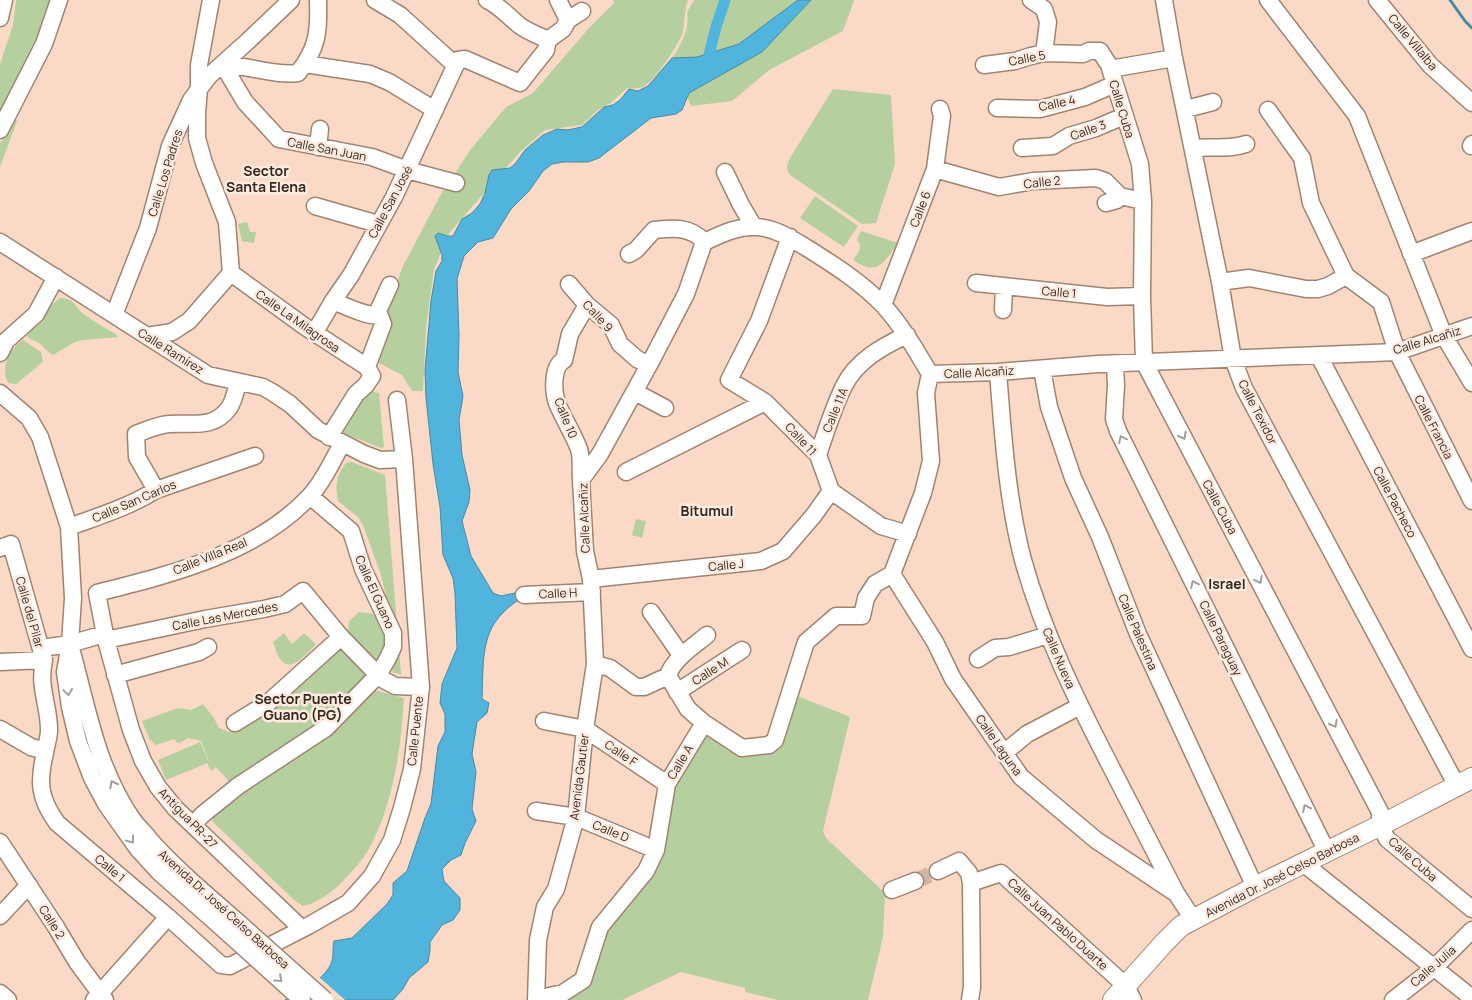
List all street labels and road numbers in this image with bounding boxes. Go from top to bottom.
street label: Calle Villalba [1384,10,1442,74]
street label: Calle 5 [1007,46,1047,70]
street label: Calle Cuba [1105,78,1139,140]
street label: Calle 4 [1037,91,1077,115]
street label: Calle 3 [1068,116,1108,144]
street label: Calle Los Padres [144,127,186,219]
street label: Calle San Juan [286,133,368,165]
street label: Calle San José [364,163,416,241]
street label: Calle 2 [1023,172,1061,192]
street label: Calle 6 [905,188,935,230]
street label: Calle 1 [1041,282,1077,302]
street label: Calle La Milagrosa [253,286,343,356]
street label: Calle 9 [579,296,617,336]
street label: Calle Alcañiz [1391,322,1463,358]
street label: Calle Ramírez [135,324,207,378]
street label: Calle Alcañiz [943,362,1015,382]
street label: Calle Texidor [1234,377,1282,448]
street label: Calle 11A [818,385,852,435]
street label: Calle Francia [1411,392,1457,462]
street label: Calle 10 [550,395,582,441]
street label: Calle 11 [781,419,821,459]
street label: Calle Pacheco [1369,463,1421,541]
street label: Calle San Carlos [89,476,179,526]
street label: Calle Cuba [1198,477,1242,537]
street label: Calle Alcañiz [574,483,594,553]
street label: Calle Villa Real [170,533,250,579]
street label: Calle El Guano [351,553,399,631]
street label: Calle J [707,555,745,575]
street label: Calle del Pilar [12,574,48,650]
street label: Calle H [538,584,578,602]
street label: Calle Palestina [1114,591,1162,673]
street label: Calle Las Mercedes [171,597,279,635]
street label: Calle Paraguay [1195,598,1247,679]
street label: Calle Nueva [1039,625,1079,691]
street label: Calle M [688,653,732,689]
street label: Calle Puente [403,695,427,767]
street label: Calle Laguna [972,711,1026,779]
street label: Avenida Gautier [565,732,593,821]
street label: Calle F [601,736,641,770]
street label: Calle A [663,741,697,783]
street label: Antigua PR-27 [155,784,221,852]
street label: Calle D [590,816,632,846]
street label: Avenida Dr. José Celso Barbosa [1202,829,1362,921]
street label: Calle Cuba [1385,833,1441,885]
street label: Avenida Dr. José Celso Barbosa [155,846,293,972]
street label: Calle 1 [91,850,129,886]
street label: Calle Juan Pablo Duarte [1004,874,1112,974]
street label: Calle 2 [35,902,69,942]
street label: Calle Julia [1407,941,1459,991]

